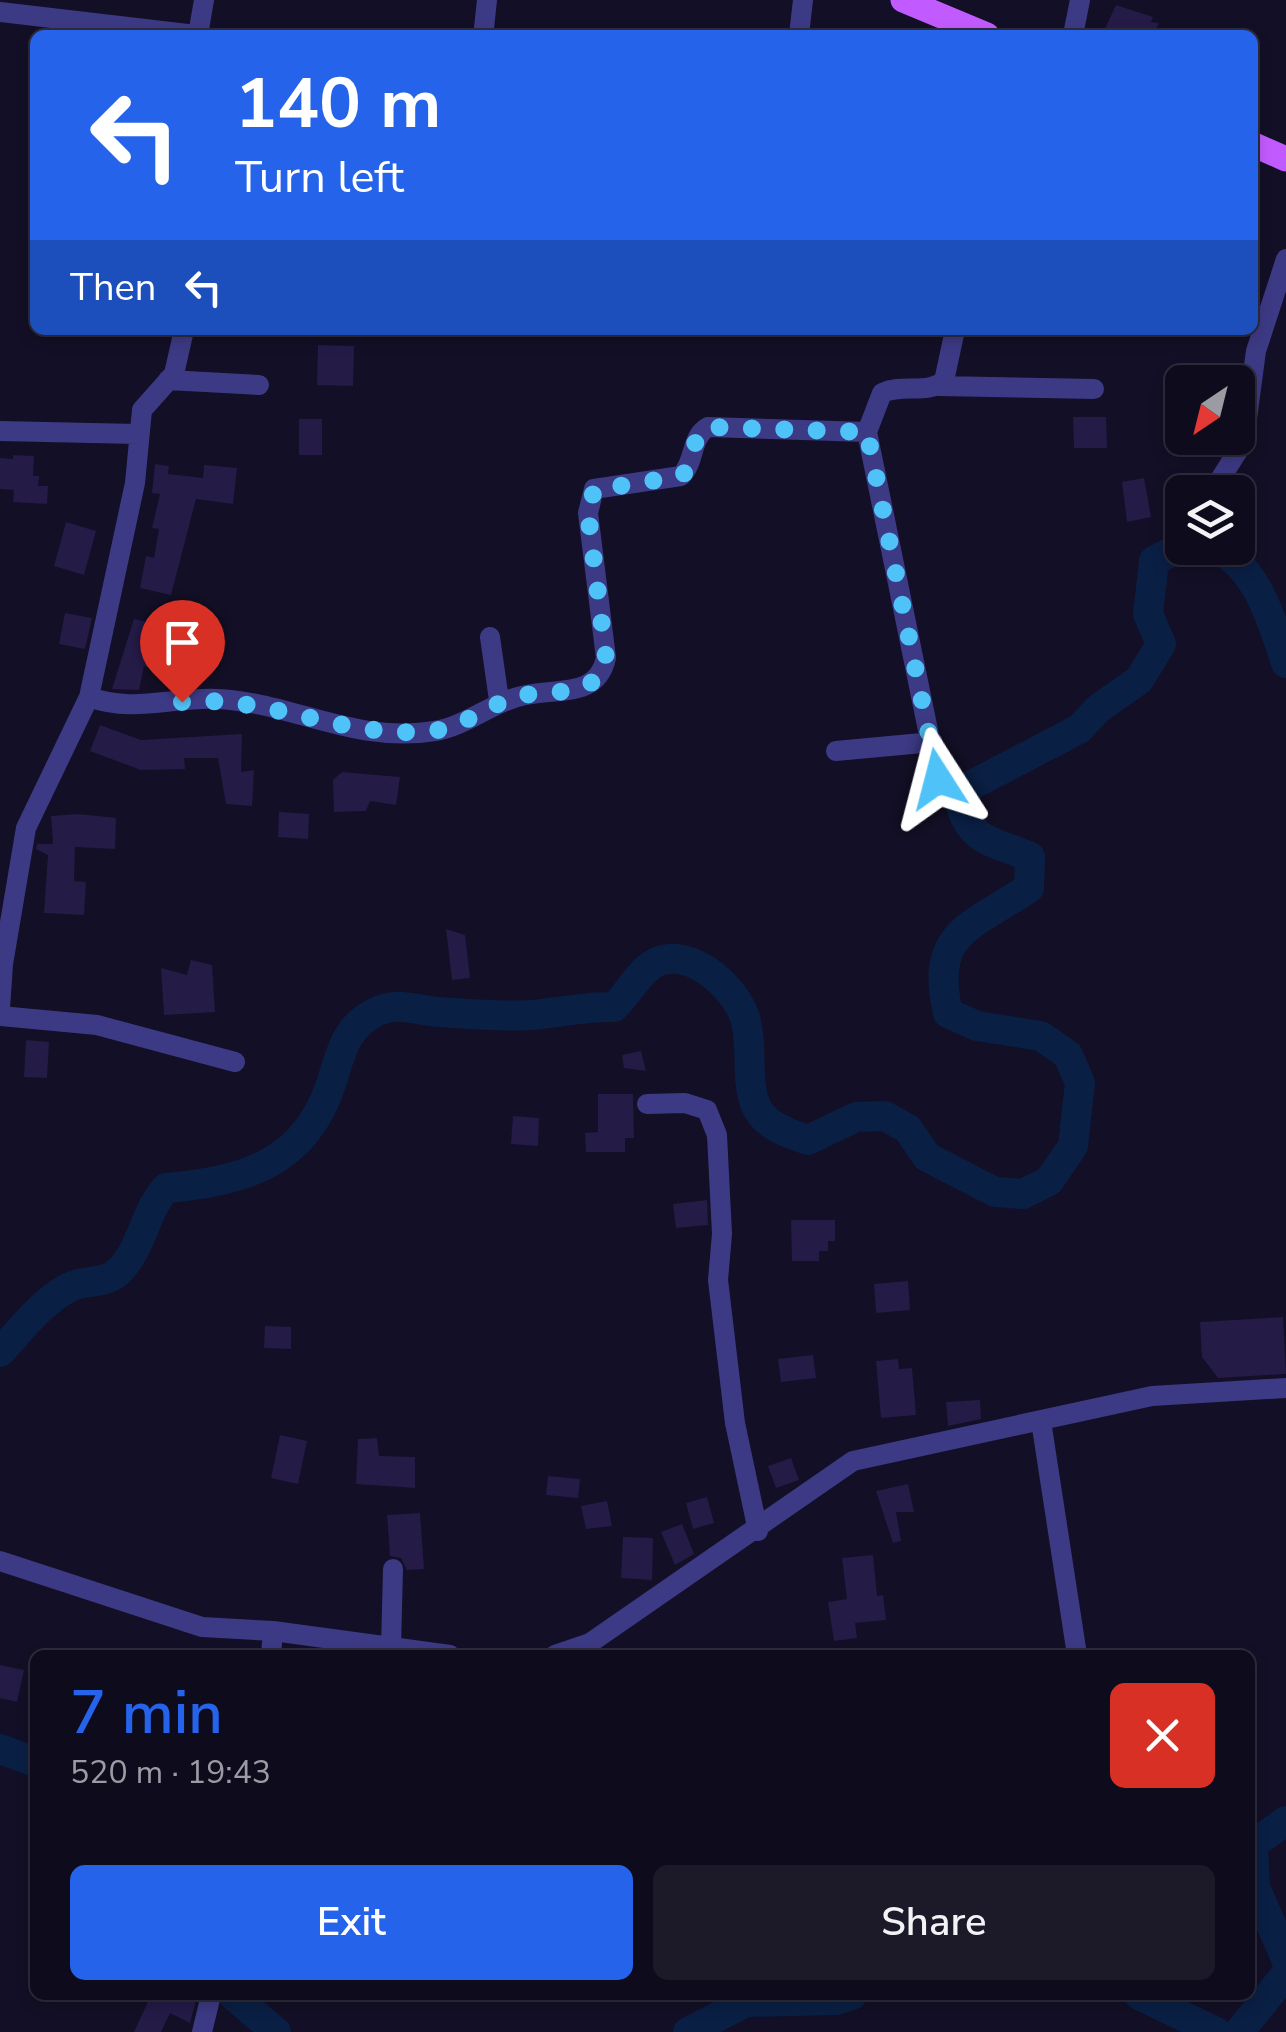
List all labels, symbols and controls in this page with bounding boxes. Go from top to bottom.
text: 140 m [235,56,441,152]
icon: left [70,70,200,200]
text: Turn left [235,147,404,208]
icon: left [176,260,231,315]
text: Then [70,262,156,313]
north arrow [1165,365,1255,455]
map controls [1165,365,1255,565]
button: layers [1165,475,1255,565]
pin [140,600,225,703]
icon: arrive [155,615,210,670]
position arrow [886,727,990,831]
text: 7 min [70,1672,223,1754]
button: close [1110,1683,1215,1788]
text: 520 m · 19:43 [70,1751,271,1794]
button: Exit [70,1865,633,1980]
button: Share [653,1865,1215,1980]

